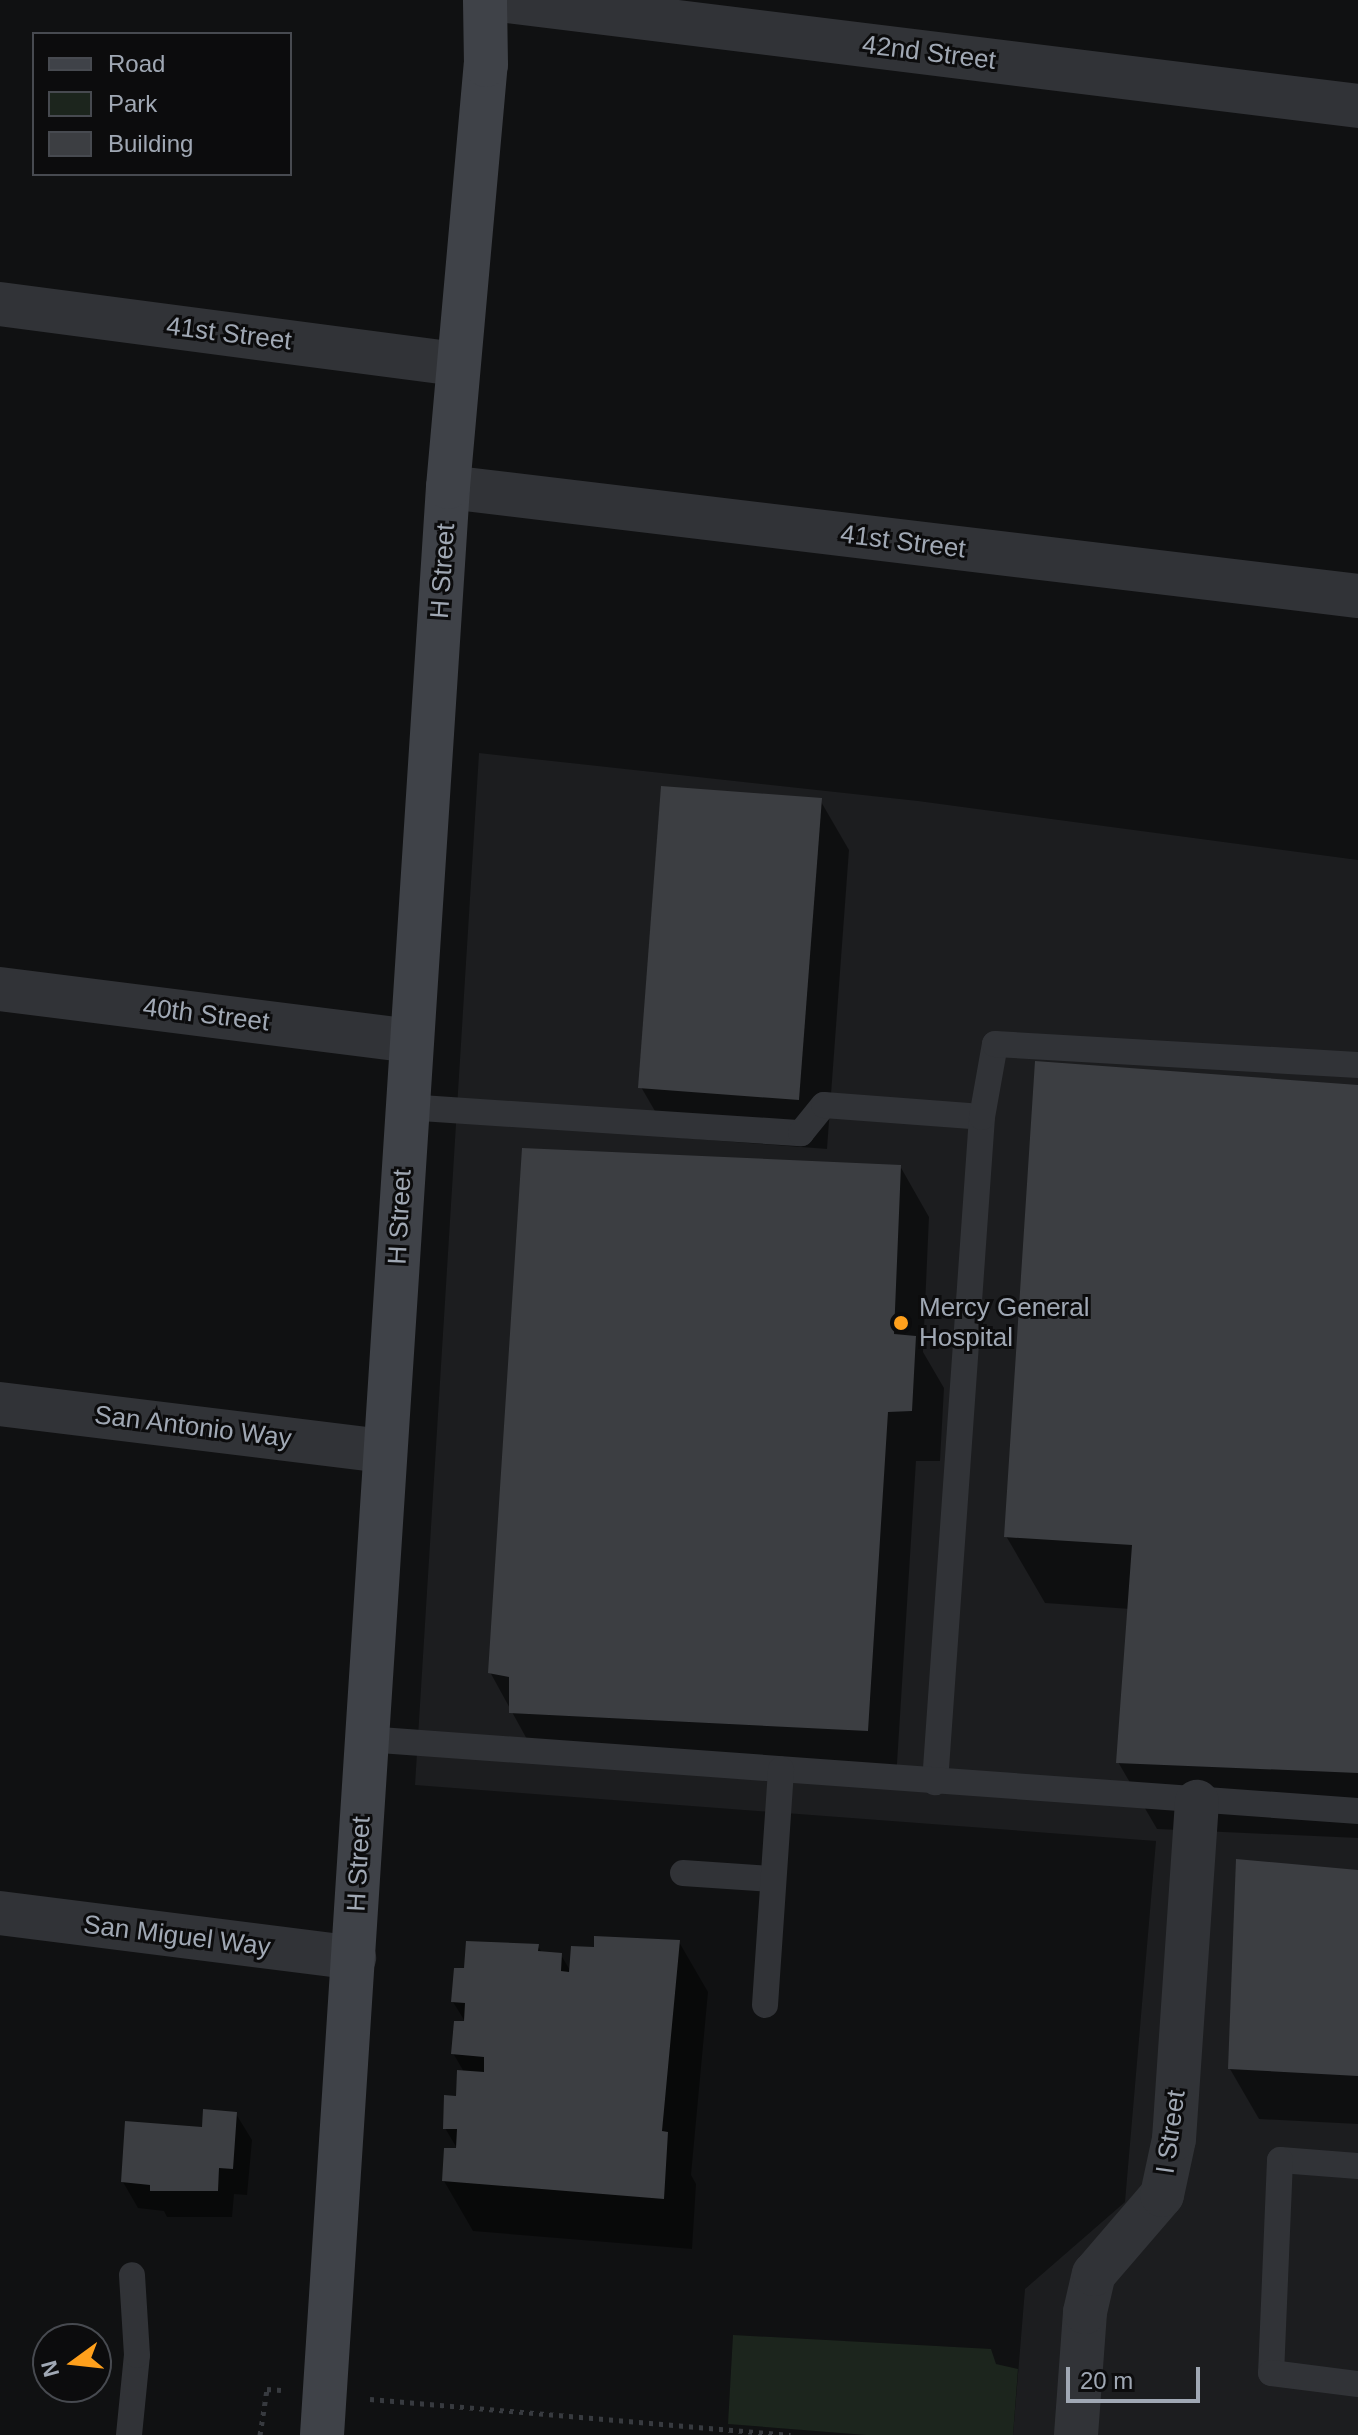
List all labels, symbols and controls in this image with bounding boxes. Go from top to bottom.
street label: 42nd Street [860,29,998,77]
legend [32,32,292,176]
text: Road [108,50,165,77]
text: Park [108,90,157,117]
text: Building [108,130,193,157]
street label: 41st Street [165,311,293,357]
street label: 41st Street [839,519,967,565]
street label: H Street [424,522,462,620]
street label: 40th Street [141,992,271,1038]
street label: H Street [382,1169,418,1265]
place label: Mercy General Hospital [919,1292,1089,1354]
marker: Mercy General Hospital [890,1312,912,1334]
street label: San Antonio Way [92,1399,294,1455]
street label: H Street [341,1816,377,1912]
street label: San Miguel Way [82,1909,272,1963]
street label: I Street [1150,2088,1192,2176]
north arrow [32,2323,112,2403]
scale bar [1070,2351,1204,2401]
text: N [36,2358,64,2380]
text: 20 m [1080,2367,1133,2394]

